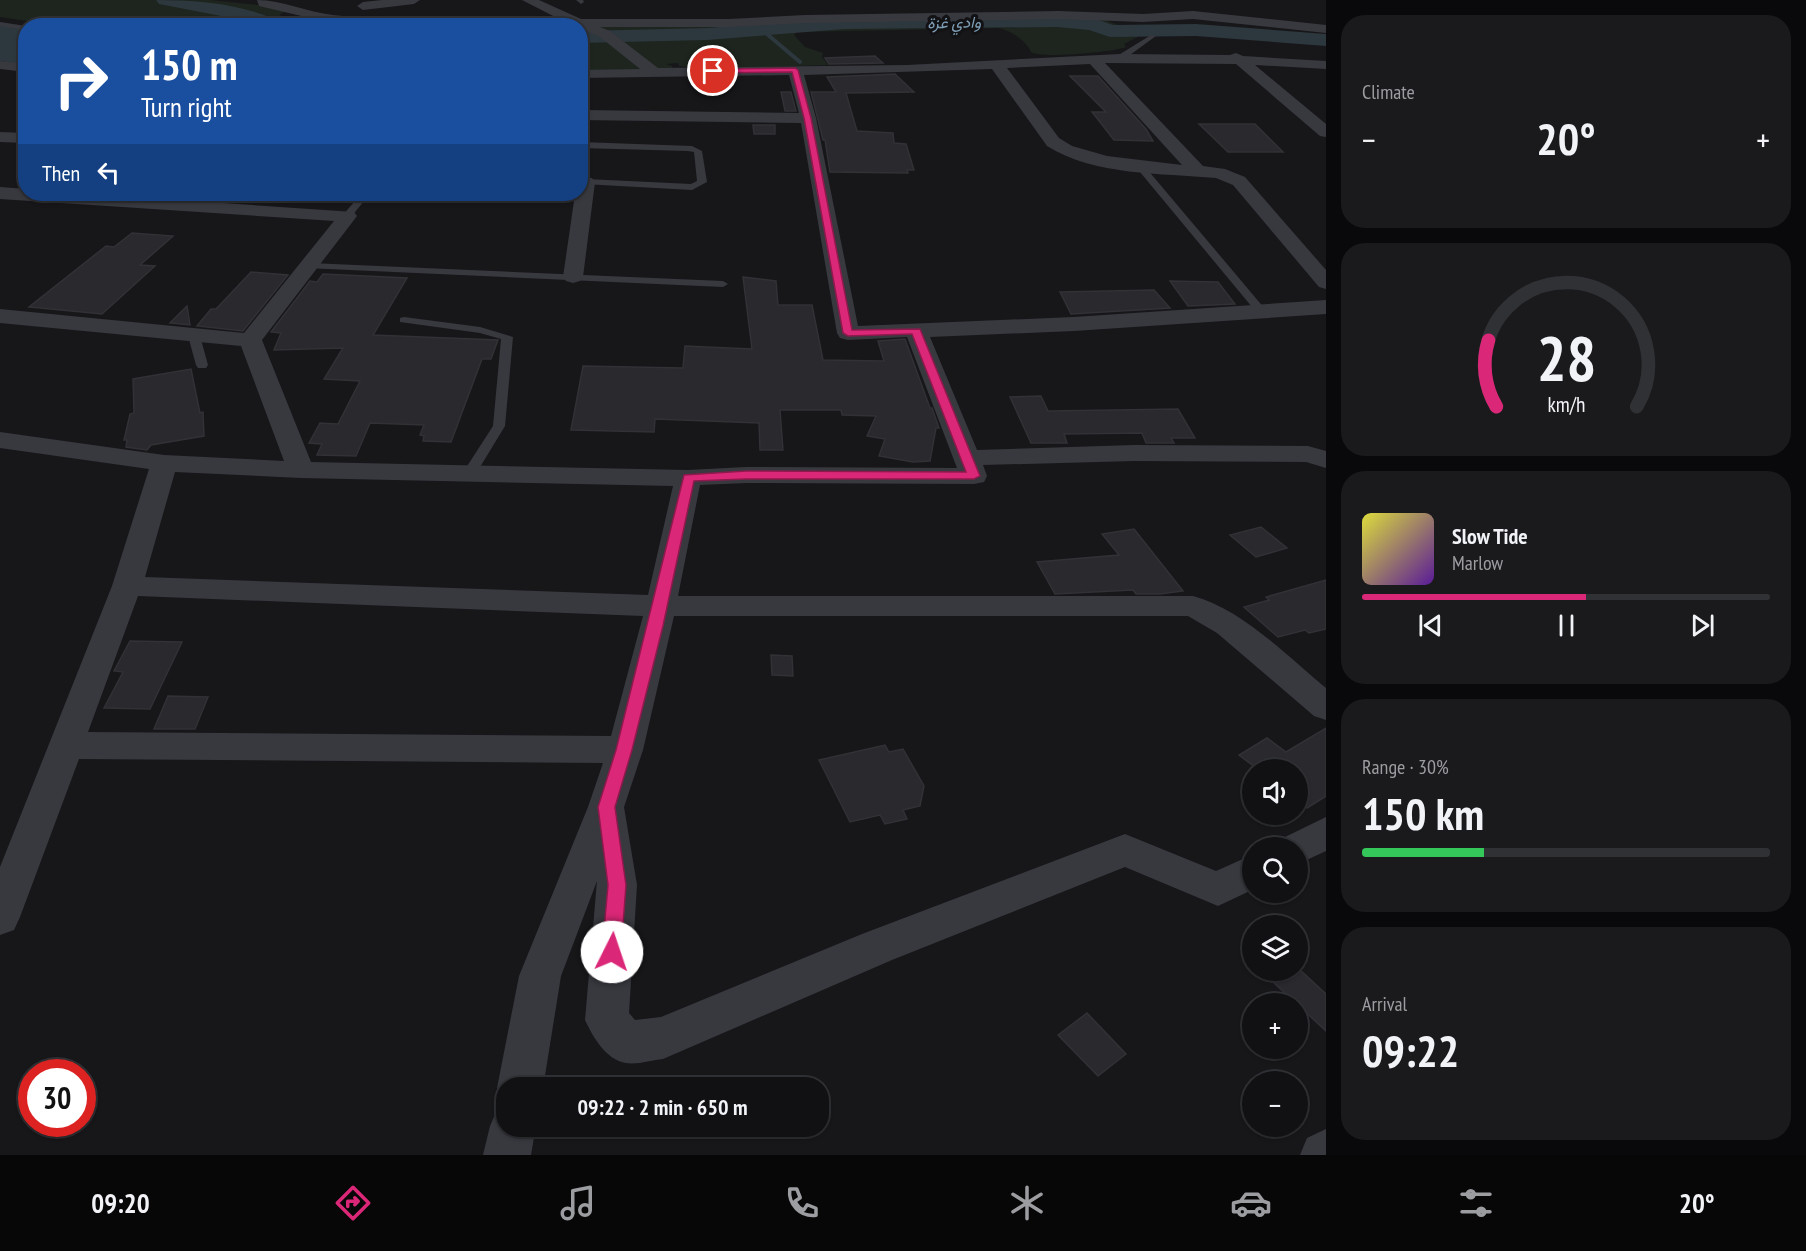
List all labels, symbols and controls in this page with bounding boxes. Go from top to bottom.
water label: وادي غزة [927,12,981,36]
text: 150 m [141,37,238,92]
icon: right [42,42,120,120]
pin [687,45,738,96]
icon: arrive [696,54,729,87]
text: Climate [1362,79,1415,105]
text: Turn right [141,90,232,124]
text: 20° [1536,109,1596,167]
text: − [1362,118,1376,161]
text: + [1756,118,1770,161]
icon: left [92,156,125,189]
text: Then [42,159,80,187]
text: 28 [1536,317,1596,398]
text: km/h [1547,390,1585,418]
text: Slow Tide [1452,522,1528,550]
text: Marlow [1452,550,1503,576]
icon: previous [1414,609,1447,642]
icon: pause [1550,609,1583,642]
icon: next [1686,609,1719,642]
text: Range · 30% [1362,754,1449,780]
map controls [1242,759,1308,1137]
button: sound [1242,759,1308,825]
text: 150 km [1362,784,1484,842]
button: search [1242,837,1308,903]
button: layers [1242,915,1308,981]
position arrow [580,920,644,984]
text: Arrival [1362,991,1407,1017]
button: + [1242,993,1308,1059]
text: 09:22 [1362,1021,1459,1079]
speed limit sign: 30 [18,1059,96,1137]
button: − [1242,1071,1308,1137]
text: 09:22 · 2 min · 650 m [577,1093,748,1121]
icon: directions [332,1182,374,1224]
icon: music [557,1182,599,1224]
icon: phone [781,1182,823,1224]
icon: climate [1006,1182,1048,1224]
icon: car [1230,1182,1272,1224]
icon: filters [1455,1182,1497,1224]
text: 09:20 [91,1186,150,1220]
text: 20° [1679,1186,1715,1220]

